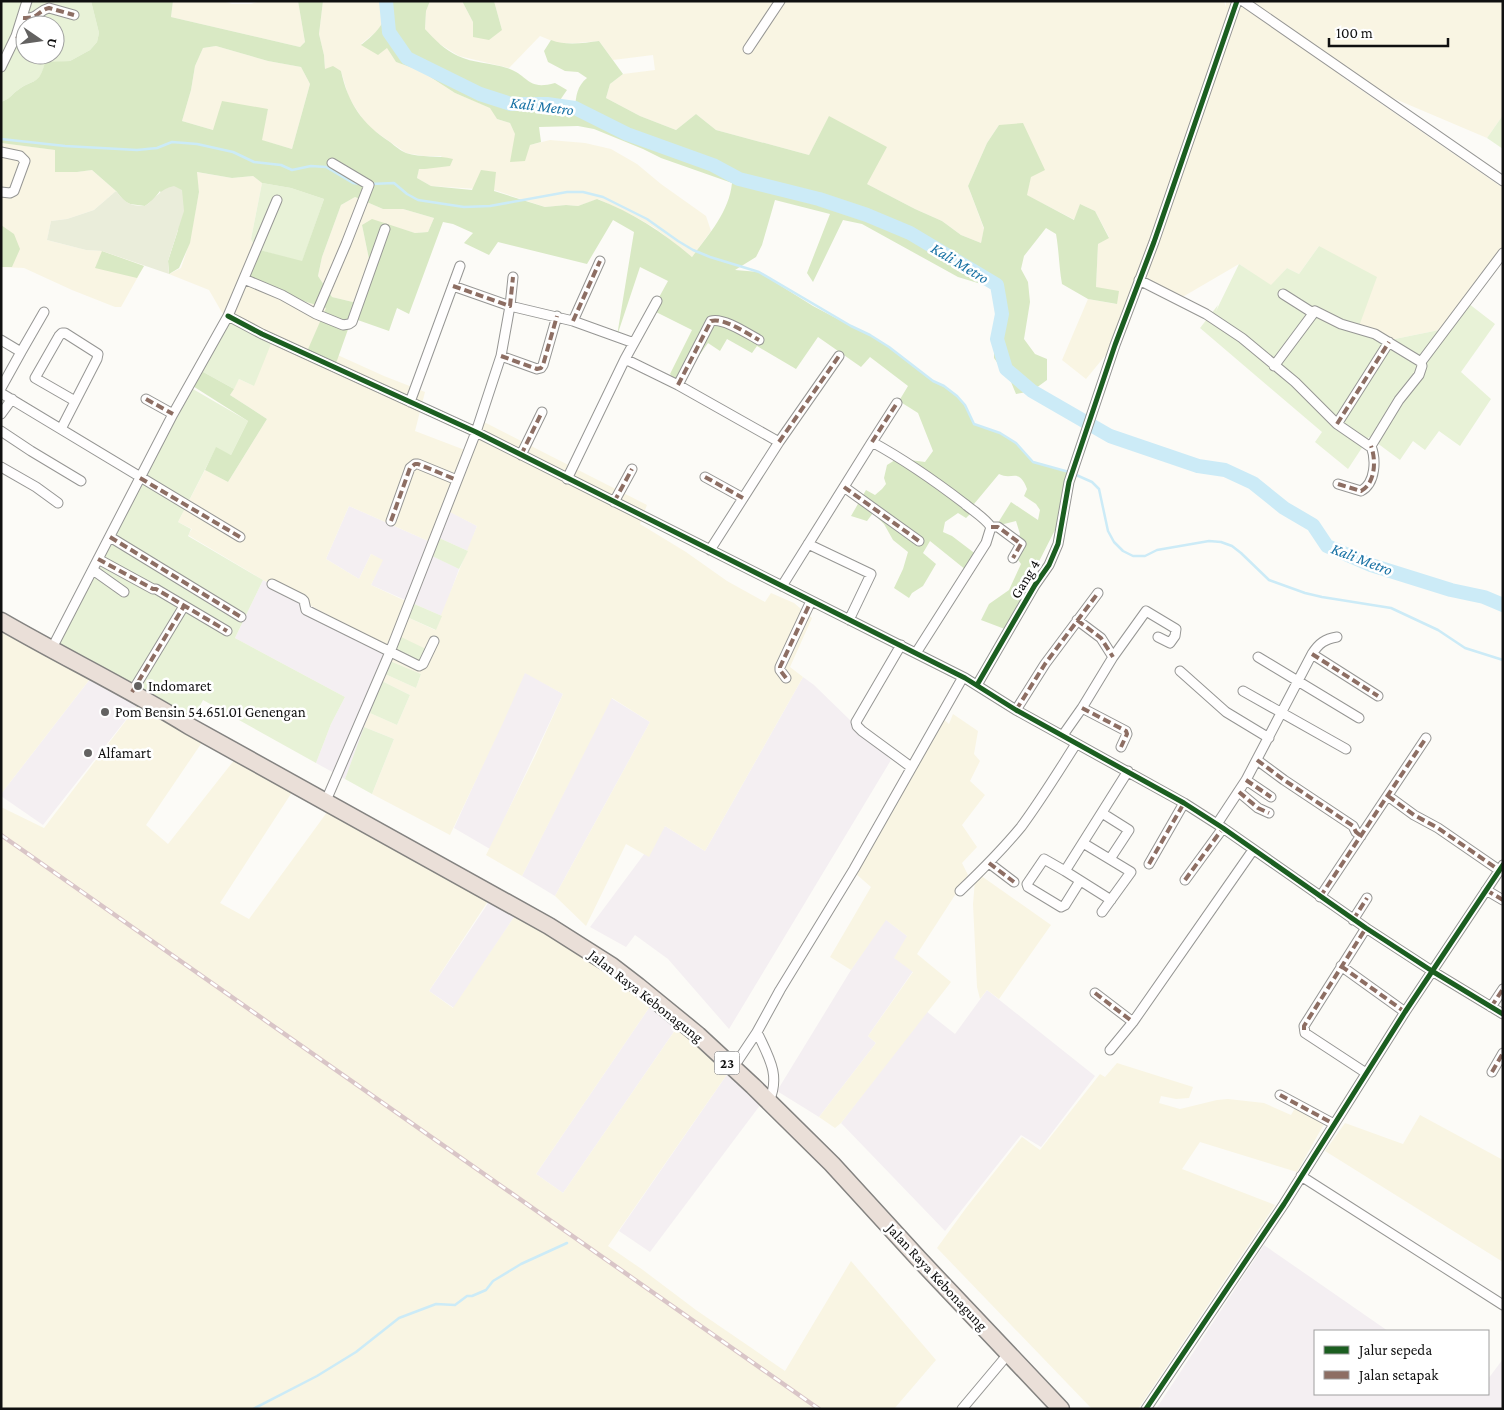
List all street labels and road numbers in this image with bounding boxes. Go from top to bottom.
street label: Gang 4 [1007,557,1044,602]
street label: Jalan Raya Kebonagung [584,945,706,1046]
road number: 23 [714,1052,740,1074]
street label: Jalan Raya Kebonagung [881,1219,991,1334]

